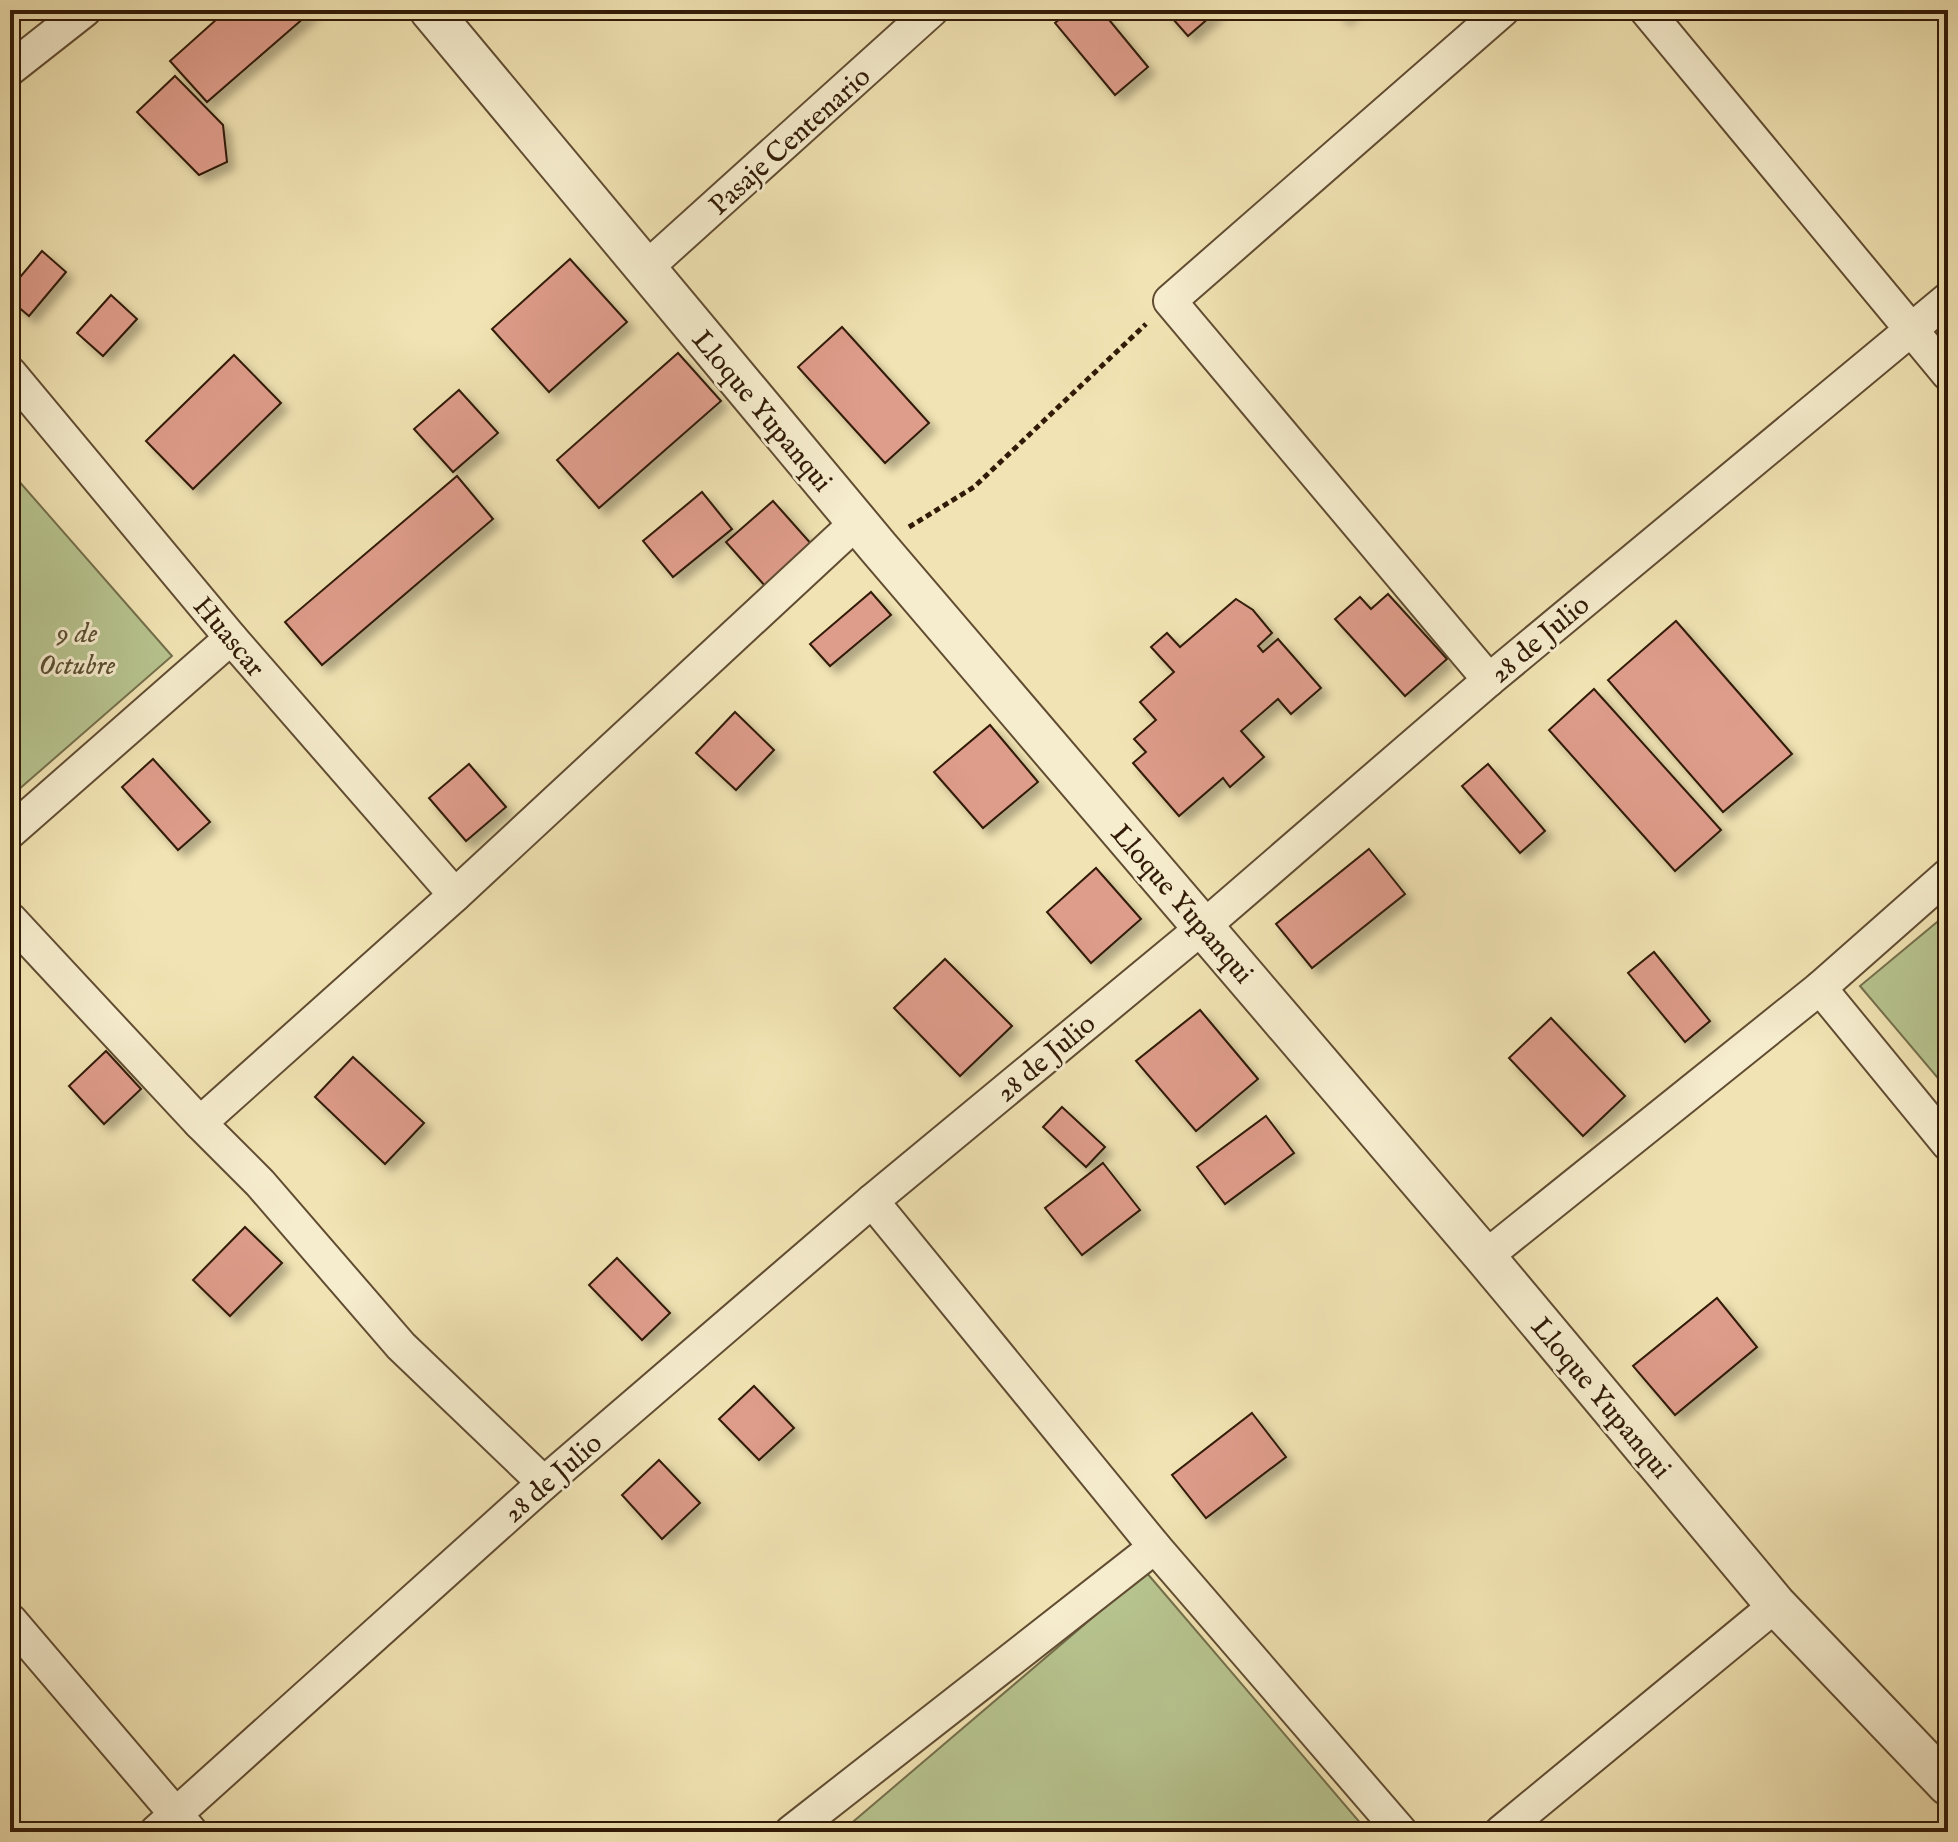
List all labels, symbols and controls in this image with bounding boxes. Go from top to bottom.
street label: Pasaje Centenario [703,60,879,224]
street label: Lloque Yupanqui [683,324,839,500]
street label: 28 de Julio [1484,588,1598,692]
street label: Huascar [184,590,272,685]
park label: 9 de Octubre [39,617,116,684]
street label: Lloque Yupanqui [1102,818,1260,992]
street label: 28 de Julio [990,1007,1104,1111]
street label: Lloque Yupanqui [1522,1311,1678,1487]
street label: 28 de Julio [497,1427,610,1531]

